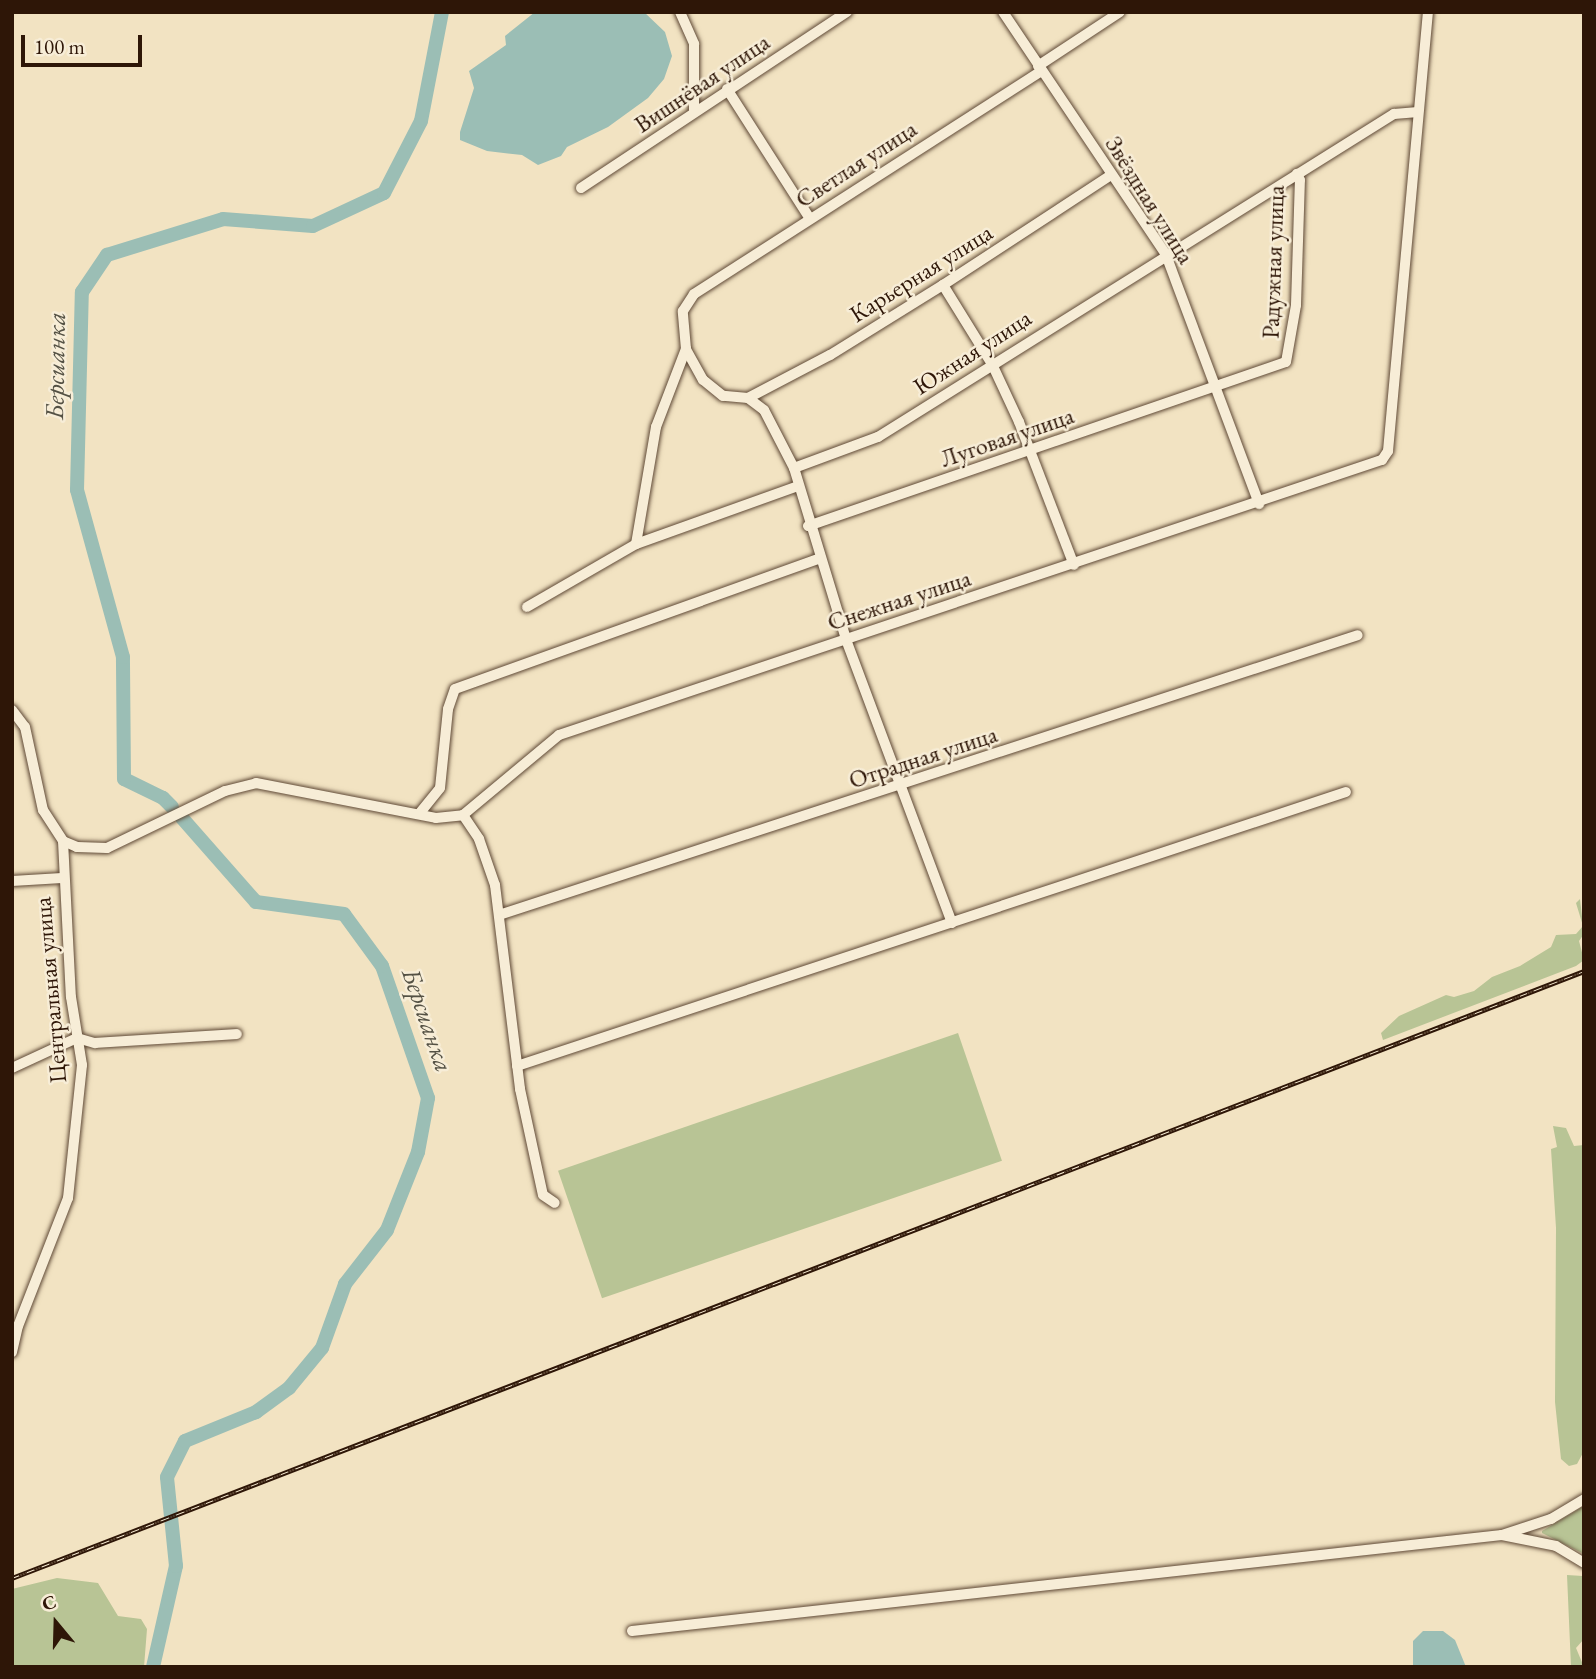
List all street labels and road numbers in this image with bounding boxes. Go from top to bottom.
street label: Вишнёвая улица [629,27,775,139]
street label: Светлая улица [790,114,922,214]
street label: Звёздная улица [1099,131,1201,269]
street label: Радужная улица [1256,185,1290,339]
street label: Карьерная улица [844,218,998,328]
street label: Южная улица [907,303,1037,401]
street label: Луговая улица [936,401,1078,473]
street label: Снежная улица [824,563,974,637]
street label: Отрадная улица [845,719,1001,795]
street label: Центральная улица [28,896,72,1084]

